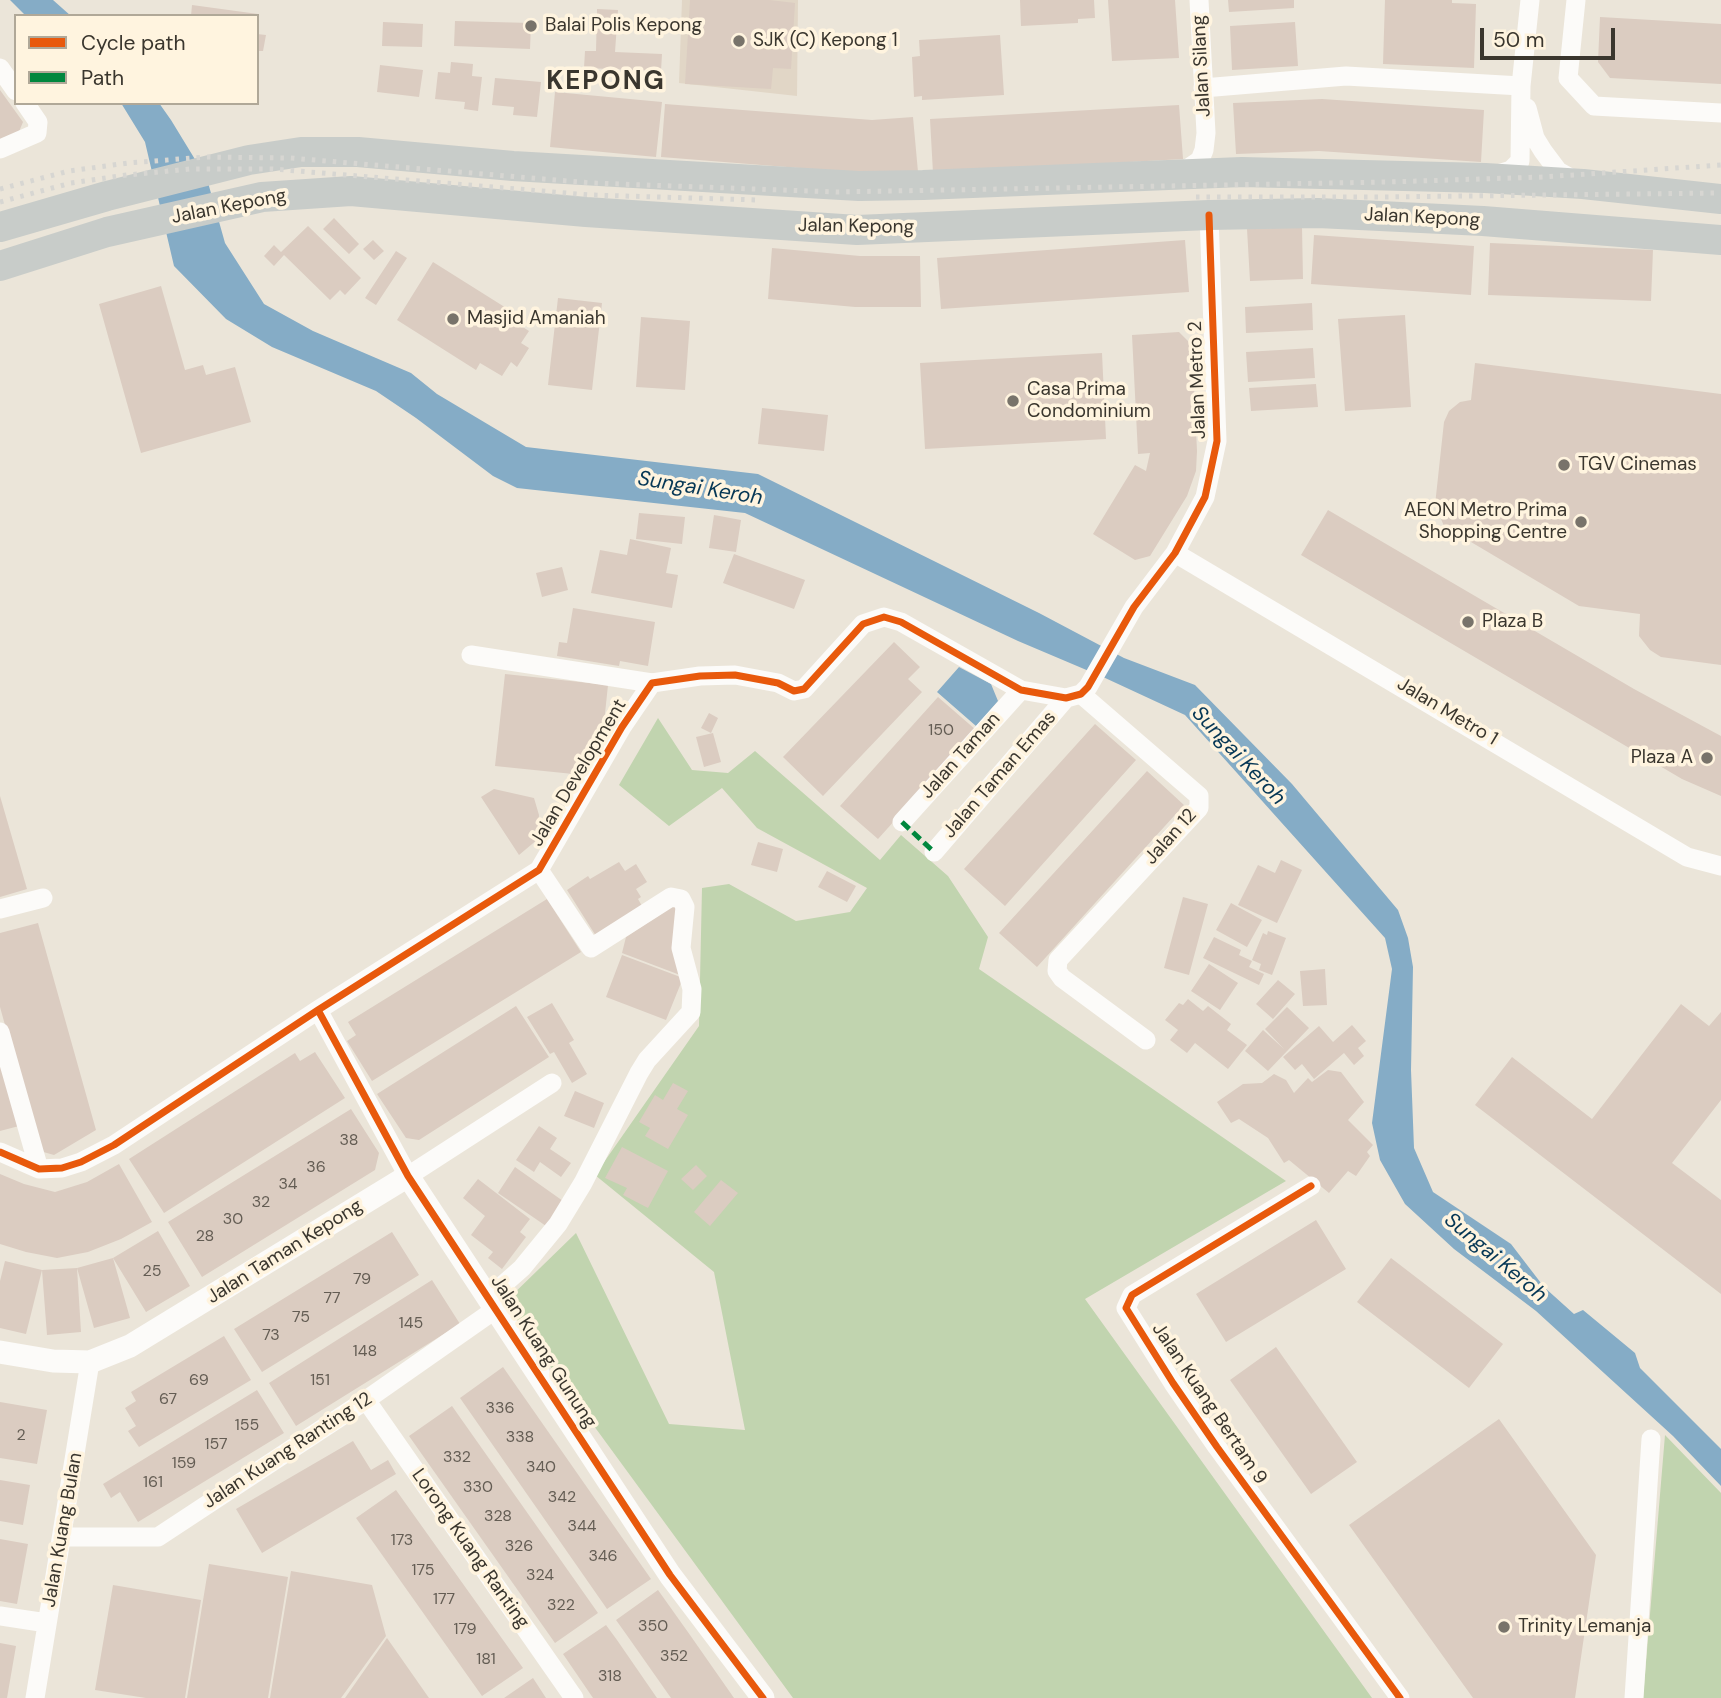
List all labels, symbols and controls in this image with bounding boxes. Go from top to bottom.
legend [14,14,259,105]
street label: Jalan Silang [1188,14,1216,118]
scale bar [1483,14,1618,58]
place label: Balai Polis Kepong [545,15,702,37]
marker: Balai Polis Kepong [523,18,539,34]
text: 50 m [1493,26,1544,54]
text: Cycle path [81,29,186,57]
place label: SJK (C) Kepong 1 [753,30,898,52]
marker: SJK (C) Kepong 1 [731,33,747,49]
text: Path [81,64,124,92]
district label: KEPONG [547,66,665,98]
street label: Jalan Kepong [170,185,288,229]
street label: Jalan Kepong [1363,204,1481,232]
street label: Jalan Kepong [798,215,914,239]
place label: Masjid Amaniah [467,308,606,330]
marker: Masjid Amaniah [445,311,461,327]
street label: Jalan Metro 2 [1185,321,1211,439]
place label: Casa Prima Condominium [1027,379,1151,423]
marker: Casa Prima Condominium [1005,393,1021,409]
place label: TGV Cinemas [1578,454,1697,476]
marker: TGV Cinemas [1556,457,1572,473]
water label: Sungai Keroh [636,467,764,511]
place label: AEON Metro Prima Shopping Centre [1404,500,1567,544]
marker: AEON Metro Prima Shopping Centre [1573,514,1589,530]
place label: Plaza B [1482,611,1543,633]
marker: Plaza B [1460,614,1476,630]
street label: Jalan Metro 1 [1393,673,1501,751]
street label: Jalan Development [526,695,632,851]
water label: Sungai Keroh [1186,701,1290,811]
street label: Jalan Taman Emas [939,707,1061,843]
street label: Jalan Taman [916,708,1006,804]
house number: 150 [928,721,954,741]
place label: Plaza A [1631,747,1693,769]
marker: Plaza A [1699,750,1715,766]
street label: Jalan 12 [1140,804,1202,870]
house number: 38 [339,1131,359,1151]
house number: 36 [306,1158,326,1178]
house number: 34 [278,1175,298,1195]
house number: 32 [252,1193,270,1213]
street label: Jalan Taman Kepong [203,1195,367,1309]
water label: Sungai Keroh [1439,1208,1551,1308]
house number: 30 [223,1210,243,1230]
house number: 28 [196,1227,214,1247]
house number: 25 [143,1262,161,1282]
house number: 79 [353,1270,371,1290]
street label: Jalan Kuang Gunung [485,1271,601,1433]
house number: 77 [323,1289,341,1309]
house number: 75 [292,1308,310,1328]
house number: 145 [399,1314,423,1334]
street label: Jalan Kuang Bertam 9 [1146,1319,1272,1489]
house number: 73 [262,1326,280,1346]
house number: 148 [353,1342,377,1362]
house number: 69 [189,1371,209,1391]
house number: 151 [310,1371,330,1391]
street label: Jalan Kuang Ranting 12 [199,1388,377,1514]
house number: 67 [159,1390,177,1410]
house number: 336 [486,1399,514,1419]
house number: 155 [235,1416,259,1436]
house number: 2 [16,1426,26,1446]
house number: 338 [506,1428,534,1448]
house number: 157 [204,1435,228,1455]
house number: 332 [443,1448,471,1468]
street label: Jalan Kuang Bulan [38,1451,88,1609]
house number: 159 [172,1454,196,1474]
house number: 340 [526,1458,556,1478]
street label: Lorong Kuang Ranting [406,1465,534,1633]
house number: 161 [143,1473,163,1493]
house number: 330 [463,1478,493,1498]
house number: 342 [548,1488,576,1508]
house number: 328 [484,1507,512,1527]
house number: 344 [568,1517,596,1537]
house number: 173 [391,1531,413,1551]
house number: 326 [505,1537,533,1557]
house number: 346 [588,1547,618,1567]
house number: 175 [412,1561,434,1581]
house number: 324 [526,1566,554,1586]
house number: 177 [433,1590,455,1610]
house number: 322 [547,1596,575,1616]
place label: Trinity Lemanja [1518,1616,1651,1638]
house number: 350 [638,1617,668,1637]
marker: Trinity Lemanja [1496,1619,1512,1635]
house number: 179 [453,1620,477,1640]
house number: 352 [660,1647,688,1667]
house number: 181 [476,1650,496,1670]
house number: 318 [598,1667,622,1687]

